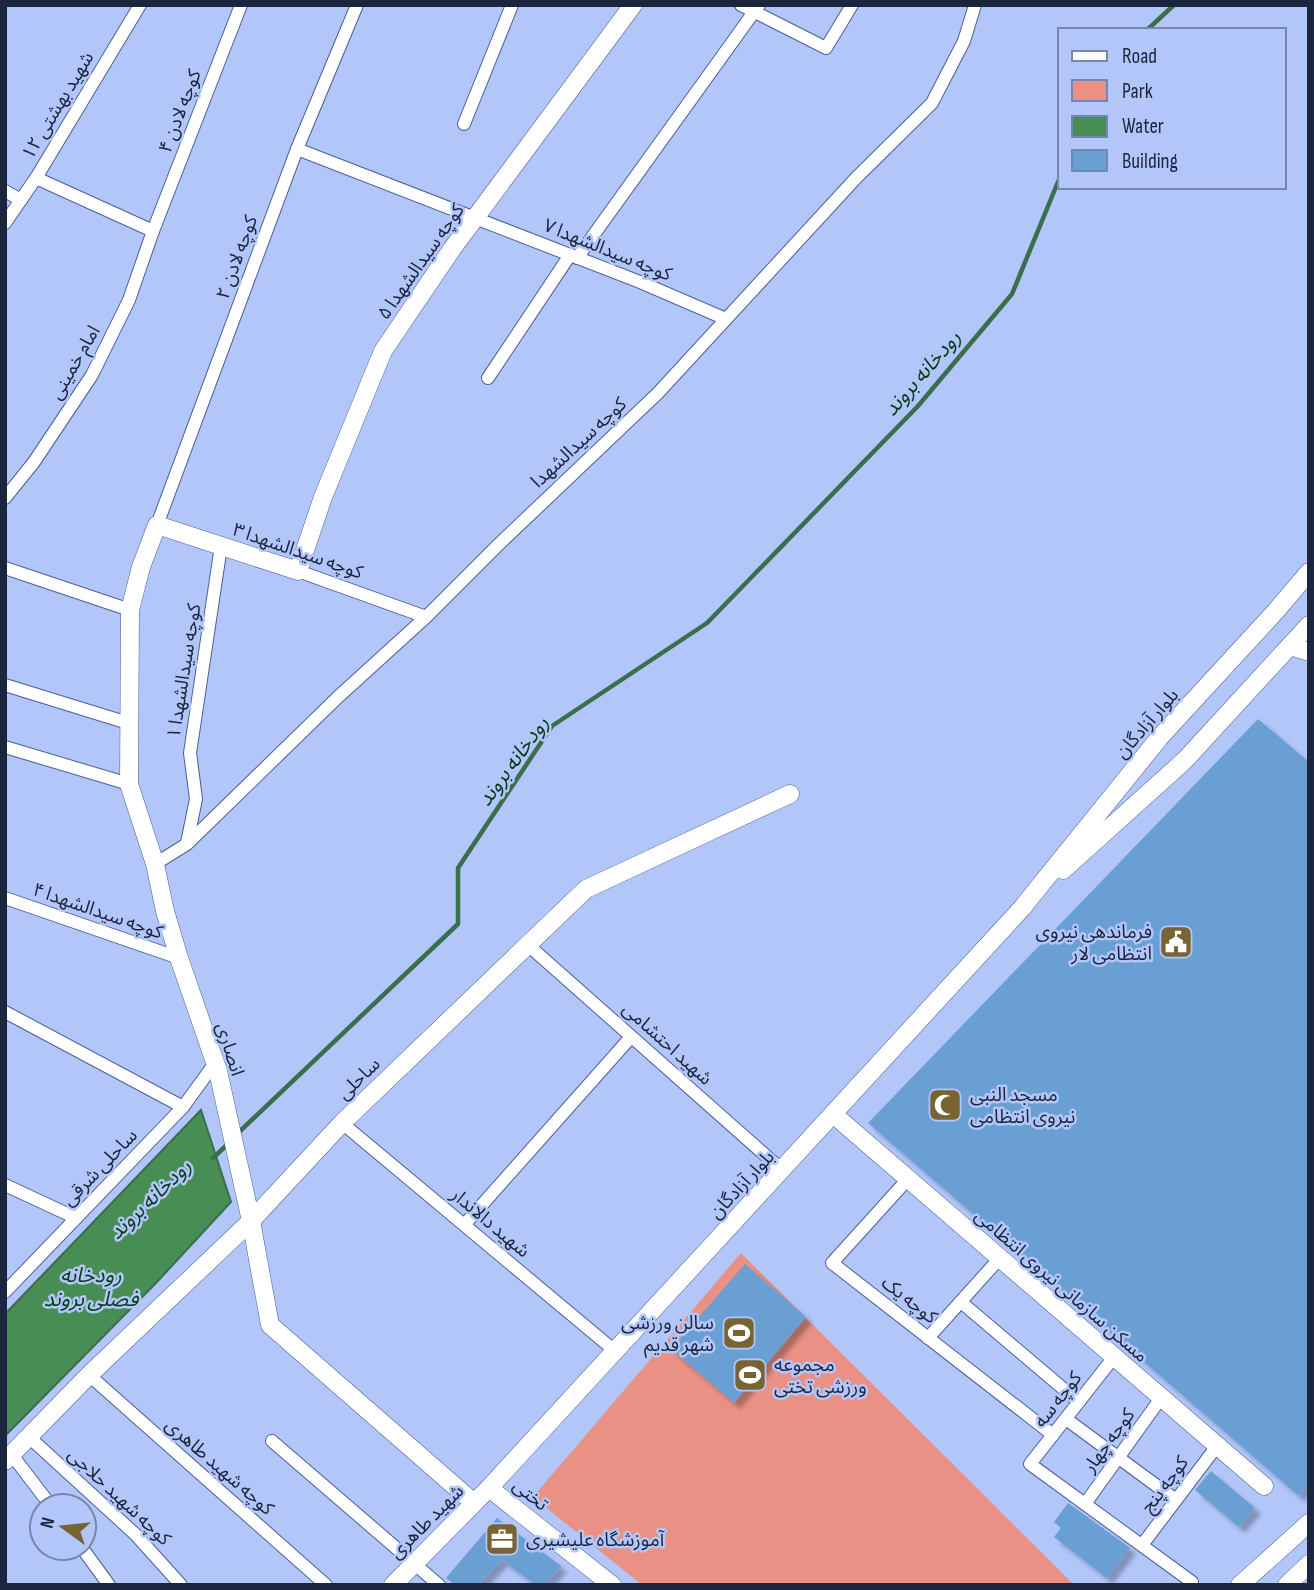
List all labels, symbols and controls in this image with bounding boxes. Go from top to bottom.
legend [1058,28,1286,189]
text: Road [1122,44,1157,69]
street label: شهید بهشتی ۱۲ [17,48,99,164]
street label: کوچه لادن ۴ [154,66,207,156]
text: Park [1122,79,1153,104]
text: Water [1122,114,1164,139]
text: Building [1122,149,1178,174]
street label: کوچه سیدالشهدا ۵ [373,199,470,324]
street label: کوچه لادن ۲ [212,211,264,302]
street label: کوچه سیدالشهدا ۷ [540,214,676,287]
street label: امام خمینی [45,321,107,405]
water label: رودخانه بروند [879,325,966,421]
street label: کوچه سیدالشهدا [526,392,632,493]
street label: کوچه سیدالشهدا ۳ [229,518,367,585]
street label: کوچه سیدالشهدا ۱ [162,601,207,740]
street label: بلوار آزادگان [1110,684,1184,764]
water label: رودخانه بروند [472,711,555,811]
street label: کوچه سیدالشهدا ۴ [29,878,167,945]
place label: فرماندهی نیروی انتظامی لار [1035,921,1152,966]
public building icon: فرماندهی نیروی انتظامی لار [1157,923,1195,961]
street label: شهید احتشامی [617,998,717,1091]
street label: انصاری [211,1020,249,1079]
street label: ساحلی [333,1053,385,1105]
place label: مسجد النبی نیروی انتظامی [970,1084,1075,1129]
mosque icon: مسجد النبی نیروی انتظامی [926,1086,964,1124]
street label: ساحلی شرقی [58,1125,143,1212]
street label: بلوار آزادگان [705,1146,780,1224]
water label: رودخانه بروند [104,1154,197,1245]
street label: شهید دالاندار [445,1183,534,1263]
street label: مسکن سازمانی نیروی انتظامی [970,1205,1152,1368]
water label: رودخانه فصلی بروند [44,1263,140,1312]
street label: کوچه یک [877,1271,942,1330]
place label: سالن ورزشی شهر قدیم [621,1312,714,1359]
sports icon: سالن ورزشی شهر قدیم [720,1314,758,1352]
place label: مجموعه ورزشی تختی [774,1354,867,1399]
sports icon: مجموعه ورزشی تختی [731,1356,769,1394]
street label: کوچه سه [1029,1367,1088,1432]
street label: کوچه چهار [1078,1403,1141,1478]
street label: کوچه شهید طاهری [160,1414,279,1521]
street label: کوچه شهید حلاجی [63,1443,176,1552]
street label: کوچه پنج [1137,1451,1196,1519]
street label: تختی [508,1474,552,1516]
street label: شهید طاهری [385,1480,469,1564]
north arrow [28,1492,98,1562]
text: N [36,1515,60,1531]
office icon: آموزشگاه علیشیری [483,1520,521,1558]
place label: آموزشگاه علیشیری [526,1529,666,1552]

